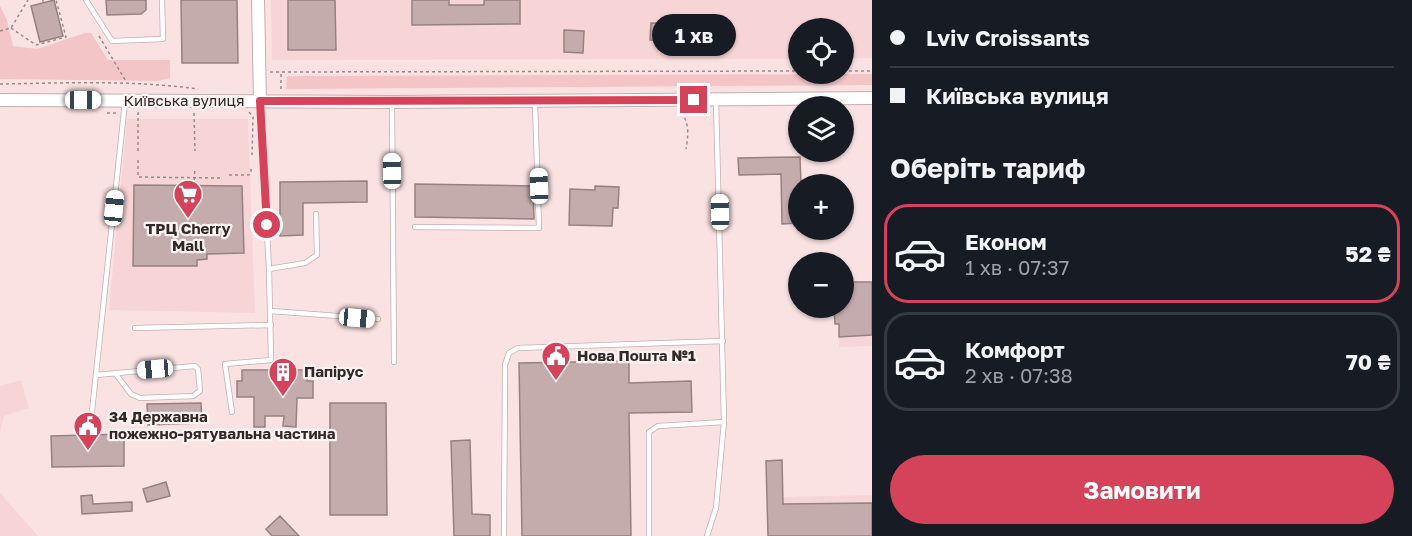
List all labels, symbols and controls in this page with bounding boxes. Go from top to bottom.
callout: 1 хв [652,13,736,55]
map controls [788,18,854,318]
button: locate [788,18,854,84]
text: 1 хв [675,23,713,47]
text: Lviv Croissants [926,24,1090,51]
text: Київська вулиця [926,82,1109,109]
route end [680,86,707,113]
car [65,91,101,109]
street label: Київська вулиця [123,91,245,109]
button: layers [788,96,854,162]
text: Оберіть тариф [890,152,1086,184]
car [383,153,401,189]
car [529,168,549,204]
button: + [788,174,854,240]
supermarket icon: ТРЦ Cherry Mall [172,178,204,220]
car [103,189,125,227]
car [711,194,729,230]
route start [253,211,280,238]
place label: ТРЦ Cherry Mall [146,219,230,254]
icon: car [893,227,947,281]
text: Економ [965,228,1047,255]
text: 52 ₴ [1345,240,1391,267]
button: − [788,252,854,318]
text: 1 хв · 07:37 [965,255,1069,279]
car [338,307,376,329]
icon: car [893,335,947,389]
text: Комфорт [965,336,1065,363]
public building icon: Нова Пошта №1 [540,340,572,382]
place label: Нова Пошта №1 [577,346,696,364]
text: 70 ₴ [1346,348,1391,375]
building icon: Папірус [267,356,299,398]
car [136,358,174,380]
place label: Папірус [304,362,364,380]
text: 2 хв · 07:38 [965,363,1073,387]
place label: 34 Державна пожежно-рятувальна частина [109,407,336,442]
public building icon: 34 Державна пожежно-рятувальна частина [72,410,104,452]
button: Замовити [890,455,1394,524]

